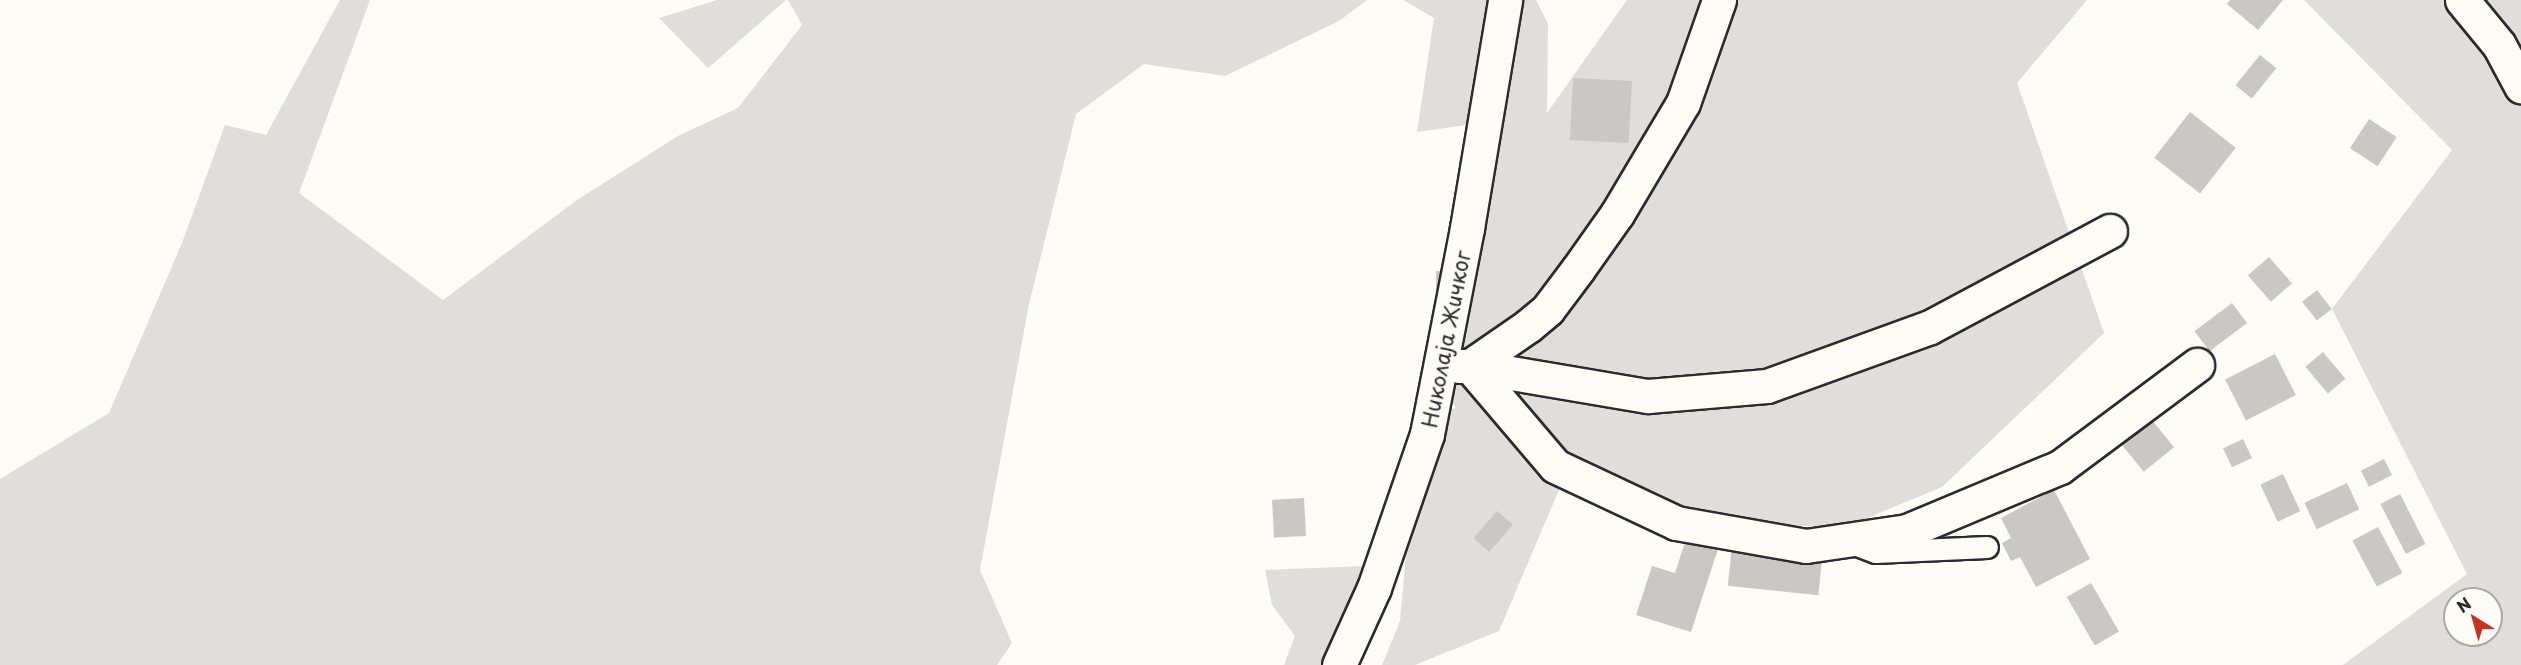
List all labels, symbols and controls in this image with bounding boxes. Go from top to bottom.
street label: Николаја Жичког [1415,248,1475,430]
north arrow [2443,587,2503,647]
text: N [2451,591,2476,618]

